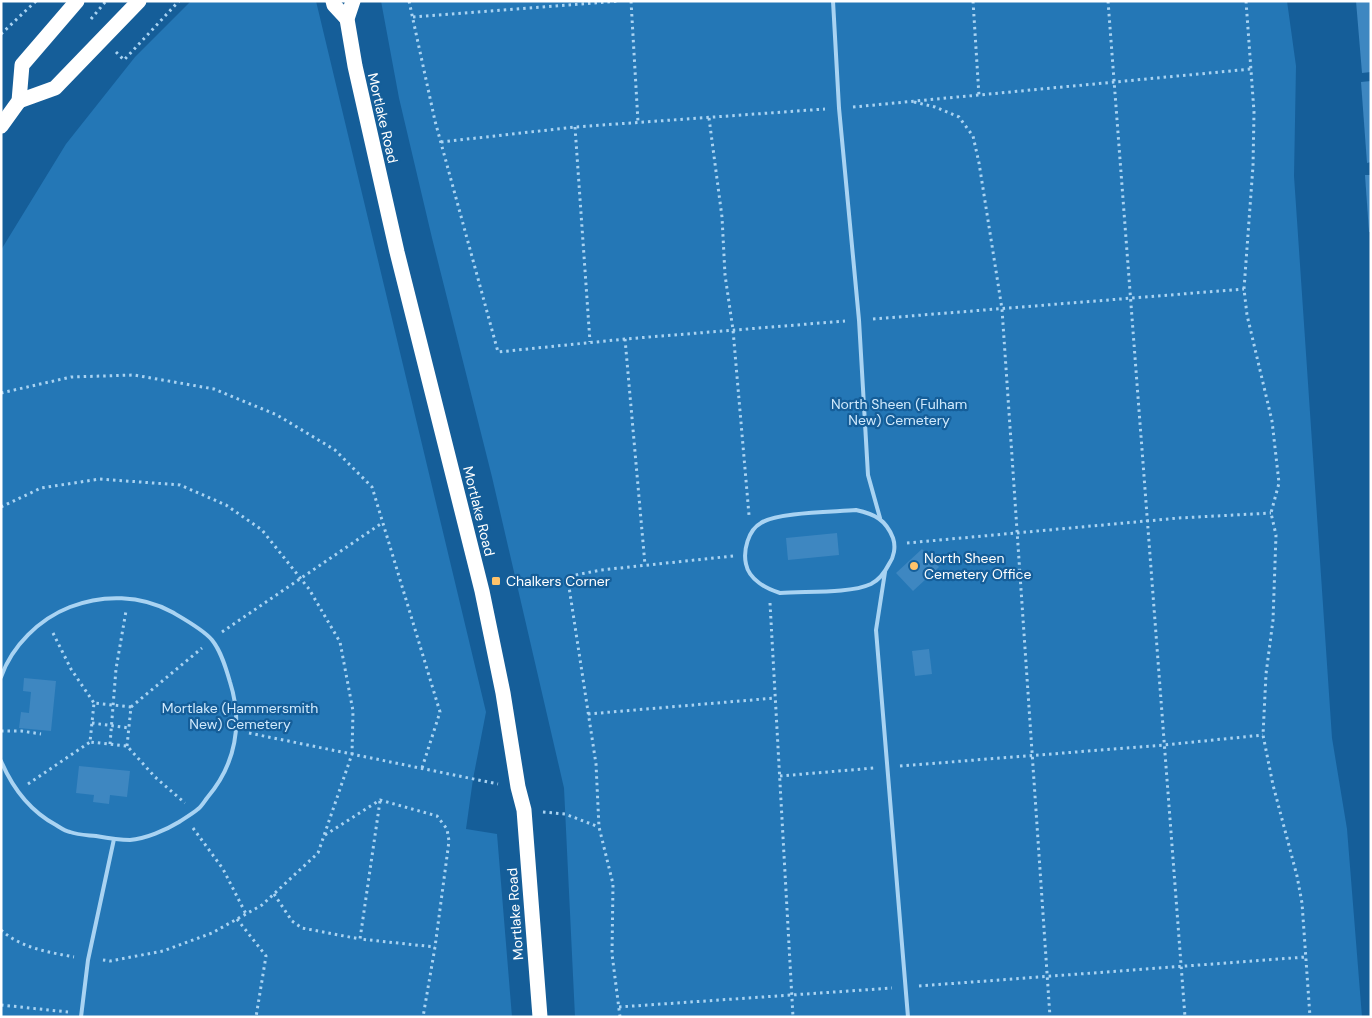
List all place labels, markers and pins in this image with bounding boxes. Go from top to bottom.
place label: North Sheen Cemetery Office [924,549,1032,583]
marker: North Sheen Cemetery Office [908,560,920,572]
place label: Chalkers Corner [506,572,610,590]
marker: Chalkers Corner [490,575,502,587]

